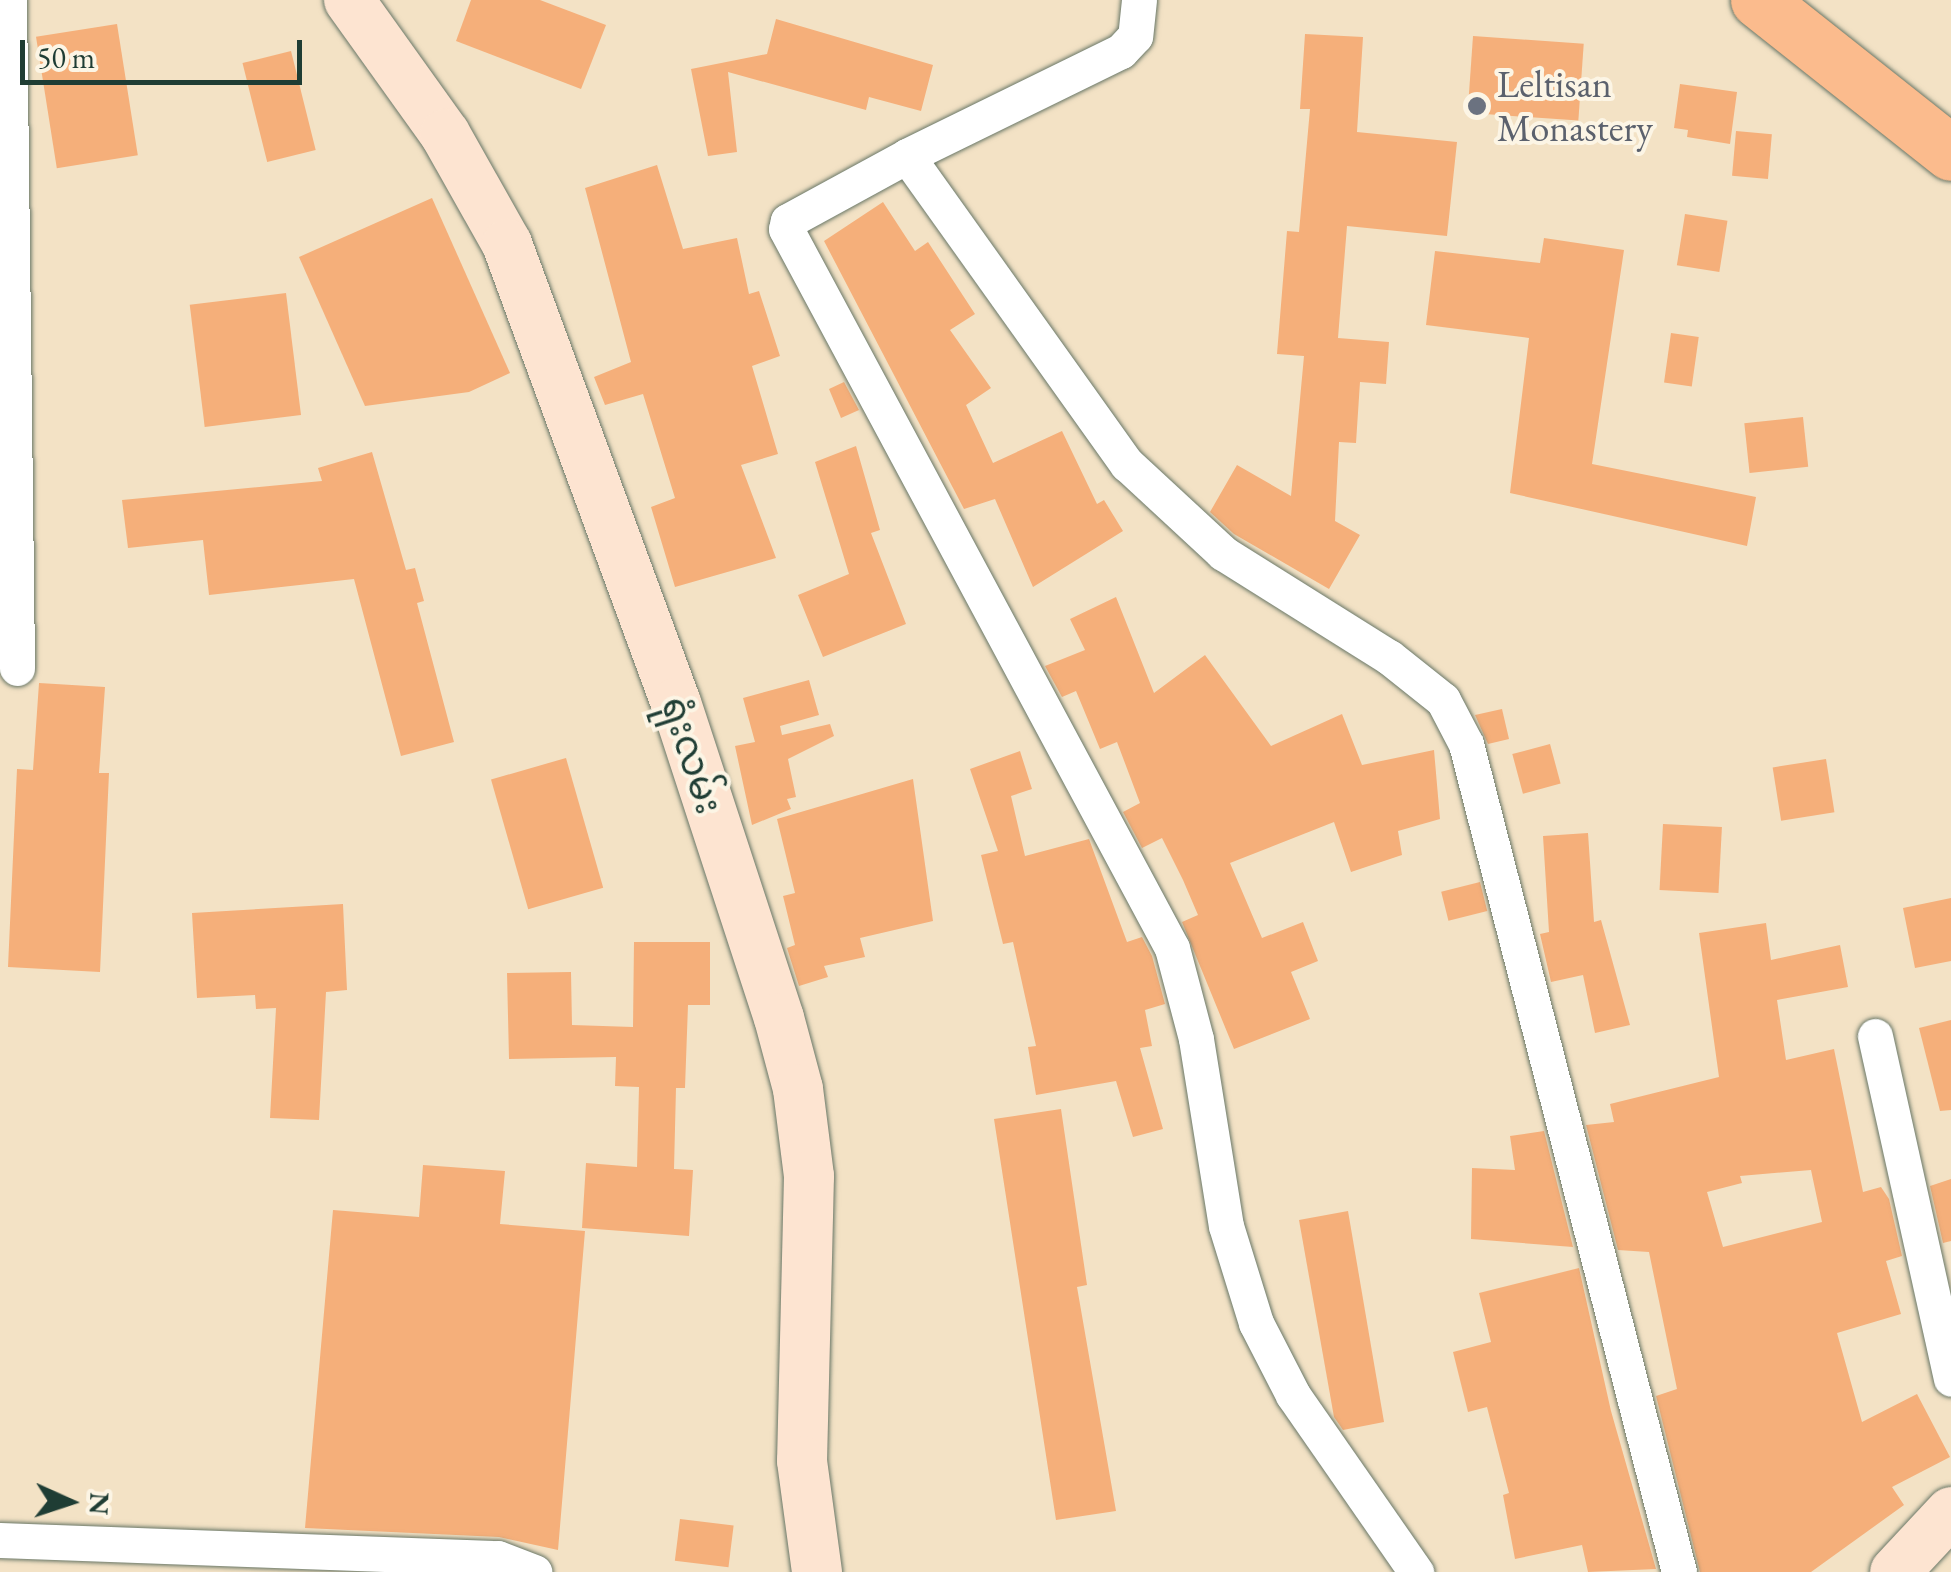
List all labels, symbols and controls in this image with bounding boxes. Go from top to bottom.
scale bar [25,20,308,82]
text: 50 m [37,38,95,77]
place label: Leltisan Monastery [1497,61,1653,150]
marker: Leltisan Monastery [1466,95,1488,117]
street label: ရုံးလမ်း [652,691,732,819]
north arrow [20,1452,120,1552]
text: N [81,1491,119,1516]

